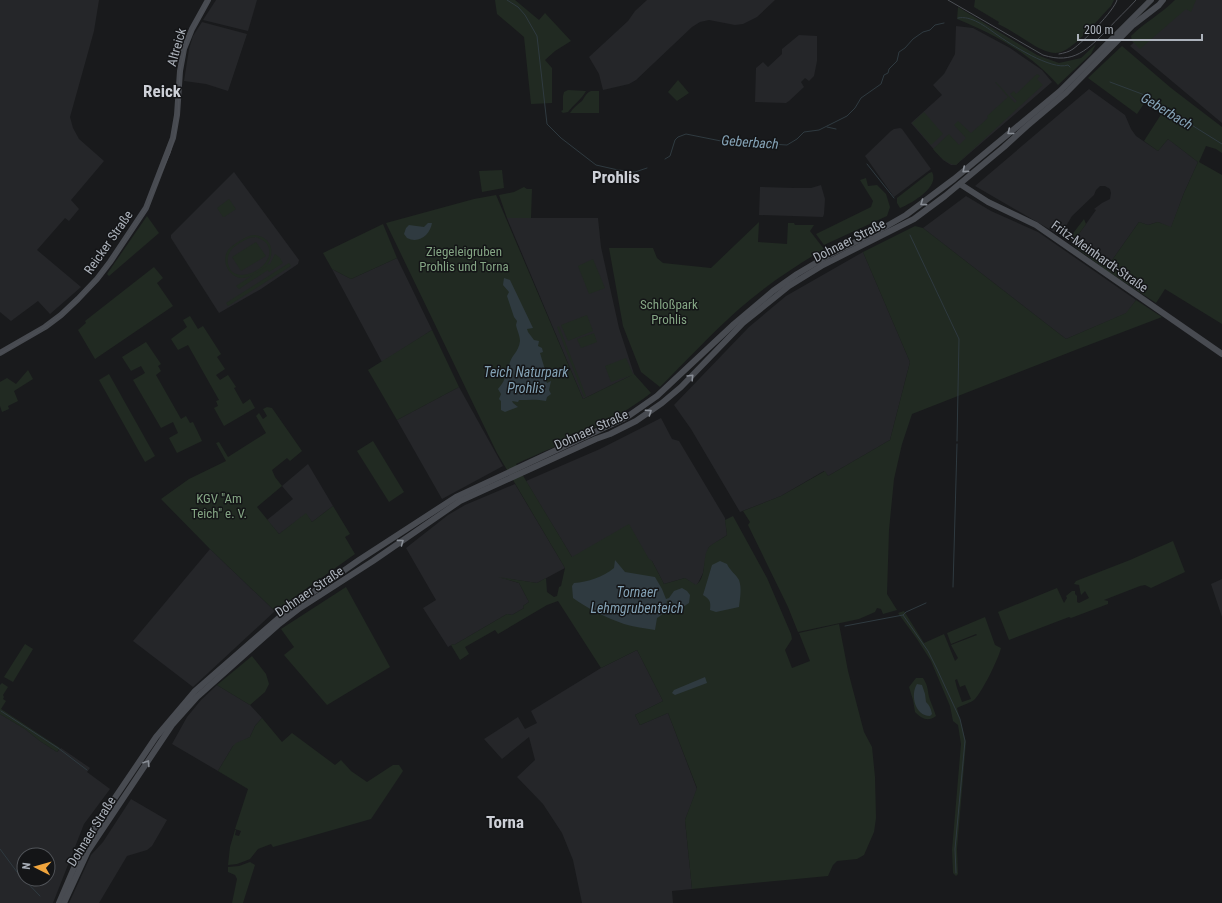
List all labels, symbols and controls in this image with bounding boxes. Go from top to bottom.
scale bar [1078,16,1202,42]
text: 200 m [1084,23,1114,37]
street label: Altreick [164,26,189,68]
district label: Reick [143,81,182,101]
water label: Geberbach [1138,89,1196,133]
one-way arrow [1008,128,1015,135]
water label: Geberbach [721,132,779,152]
one-way arrow [963,165,970,172]
district label: Prohlis [592,167,640,187]
one-way arrow [920,198,927,206]
street label: Reicker Straße [81,208,136,277]
street label: Dohnaer Straße [811,216,888,265]
street label: Fritz-Meinhardt-Straße [1049,217,1151,295]
park label: Ziegeleigruben Prohlis und Torna [419,244,509,274]
park label: Schloßpark Prohlis [640,297,698,327]
water label: Teich Naturpark Prohlis [484,364,569,396]
one-way arrow [686,374,694,382]
street label: Dohnaer Straße [552,407,630,452]
one-way arrow [645,410,652,417]
park label: KGV "Am Teich" e. V. [191,491,247,521]
one-way arrow [396,540,403,547]
street label: Dohnaer Straße [272,563,346,620]
water label: Tornaer Lehmgrubenteich [591,584,683,616]
one-way arrow [143,760,150,767]
street label: Dohnaer Straße [64,794,119,869]
district label: Torna [486,812,524,832]
north arrow [16,847,56,887]
text: N [20,862,33,870]

